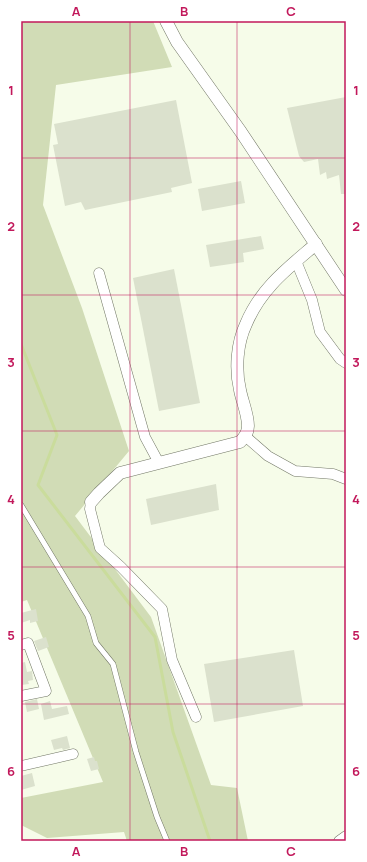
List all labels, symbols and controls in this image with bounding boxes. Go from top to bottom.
text: A [72,2,81,20]
text: B [180,2,188,20]
text: C [286,2,296,20]
text: 1 [8,81,14,99]
text: 1 [353,81,359,99]
text: 2 [7,217,15,235]
text: 2 [352,217,360,235]
text: 3 [7,353,15,371]
text: 3 [352,353,360,371]
text: 4 [7,490,15,508]
text: 4 [352,490,360,508]
text: 5 [7,626,15,644]
text: 5 [352,626,360,644]
text: 6 [7,762,15,780]
text: 6 [352,762,360,780]
text: A [72,842,81,860]
text: B [180,842,188,860]
text: C [286,842,296,860]

